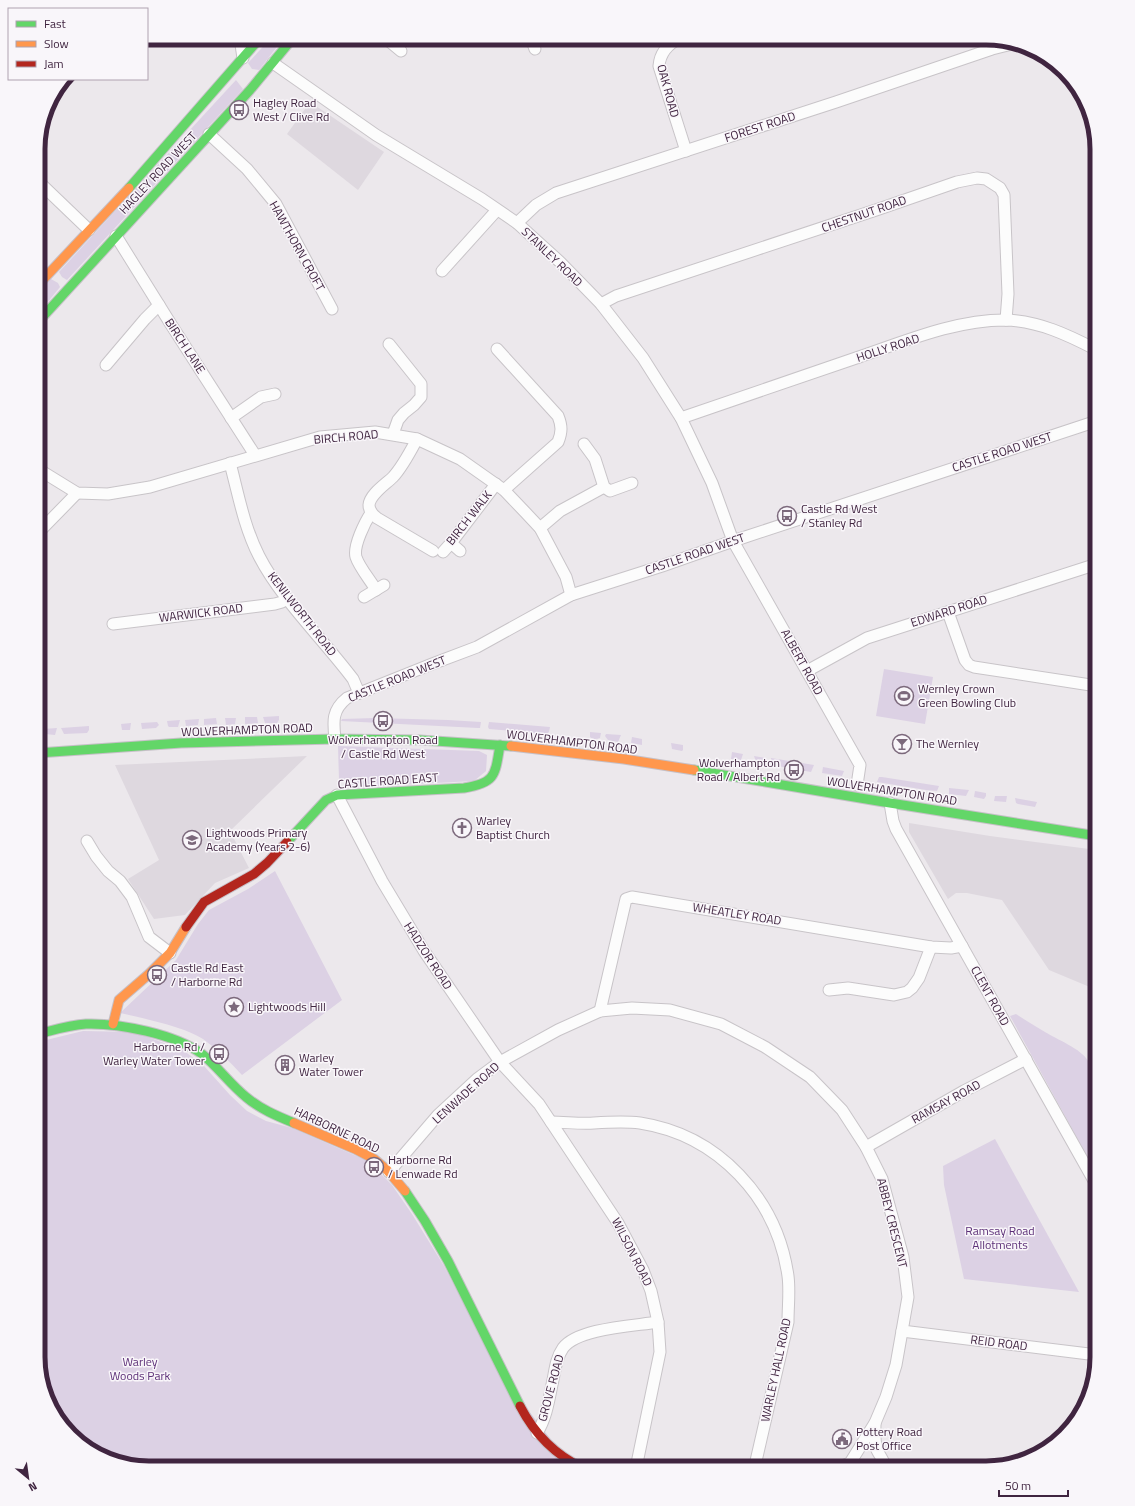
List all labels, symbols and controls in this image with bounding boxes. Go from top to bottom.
legend [8,8,148,80]
text: Fast [44,14,67,33]
text: Slow [44,34,69,53]
text: Jam [44,54,64,73]
street label: OAK ROAD [652,62,685,120]
place label: Hagley Road West / Clive Rd [253,93,329,126]
bus stop icon: Hagley Road West / Clive Rd [228,99,250,121]
street label: FOREST ROAD [722,106,798,147]
street label: HAGLEY ROAD WEST [114,127,201,218]
street label: CHESTNUT ROAD [819,190,909,237]
street label: HAWTHORN CROFT [265,197,330,295]
street label: STANLEY ROAD [517,222,588,291]
street label: BIRCH LANE [160,314,211,377]
street label: HOLLY ROAD [854,328,922,367]
street label: BIRCH ROAD [313,424,379,449]
street label: CASTLE ROAD WEST [949,426,1055,477]
street label: BIRCH WALK [441,486,496,549]
place label: Castle Rd West / Stanley Rd [801,499,878,532]
bus stop icon: Castle Rd West / Stanley Rd [776,505,798,527]
street label: CASTLE ROAD WEST [642,527,748,579]
street label: KENILWORTH ROAD [263,567,342,660]
street label: EDWARD ROAD [908,589,990,632]
street label: WARWICK ROAD [158,598,244,627]
street label: ALBERT ROAD [776,625,829,699]
street label: CASTLE ROAD WEST [345,650,449,707]
place label: Wernley Crown Green Bowling Club [918,679,1016,712]
sports icon: Wernley Crown Green Bowling Club [893,685,915,707]
bus stop icon: Wolverhampton Road / Castle Rd West [372,710,394,732]
street label: WOLVERHAMPTON ROAD [181,718,313,741]
street label: WOLVERHAMPTON ROAD [505,724,639,759]
place label: Wolverhampton Road / Castle Rd West [328,730,438,763]
bar icon: The Wernley [891,733,913,755]
place label: The Wernley [916,734,979,753]
place label: Wolverhampton Road / Albert Rd [697,753,780,786]
bus stop icon: Wolverhampton Road / Albert Rd [783,759,805,781]
street label: CASTLE ROAD EAST [337,767,440,793]
street label: WOLVERHAMPTON ROAD [825,771,959,810]
place label: Warley Baptist Church [476,811,550,844]
church icon: Warley Baptist Church [451,817,473,839]
place label: Lightwoods Primary Academy (Years 2-6) [206,823,310,856]
school or university icon: Lightwoods Primary Academy (Years 2-6) [181,829,203,851]
street label: WHEATLEY ROAD [691,897,783,930]
street label: HADZOR ROAD [399,918,458,994]
place label: Castle Rd East / Harborne Rd [171,958,244,991]
street label: CLENT ROAD [966,962,1015,1029]
bus stop icon: Castle Rd East / Harborne Rd [146,964,168,986]
place icon: Lightwoods Hill [223,996,245,1018]
place label: Lightwoods Hill [248,997,326,1016]
place label: Harborne Rd / Warley Water Tower [103,1037,205,1070]
bus stop icon: Harborne Rd / Warley Water Tower [208,1043,230,1065]
place label: Warley Water Tower [299,1048,363,1081]
building icon: Warley Water Tower [274,1054,296,1076]
street label: LENWADE ROAD [428,1057,504,1128]
street label: RAMSAY ROAD [908,1075,984,1128]
street label: HARBORNE ROAD [291,1101,384,1158]
place label: Harborne Rd / Lenwade Rd [388,1150,458,1183]
bus stop icon: Harborne Rd / Lenwade Rd [363,1156,385,1178]
street label: ABBEY CRESCENT [872,1176,913,1271]
street label: WILSON ROAD [607,1214,658,1290]
park label: Ramsay Road Allotments [965,1221,1035,1254]
street label: WARLEY HALL ROAD [755,1316,796,1424]
street label: REID ROAD [969,1330,1029,1355]
park label: Warley Woods Park [110,1352,171,1385]
street label: GROVE ROAD [532,1352,569,1424]
place label: Pottery Road Post Office [856,1422,922,1455]
public building icon: Pottery Road Post Office [831,1428,853,1450]
north arrow [8,1458,48,1498]
scale bar [999,1472,1068,1498]
text: 50 m [1005,1476,1031,1495]
text: N [26,1478,40,1496]

